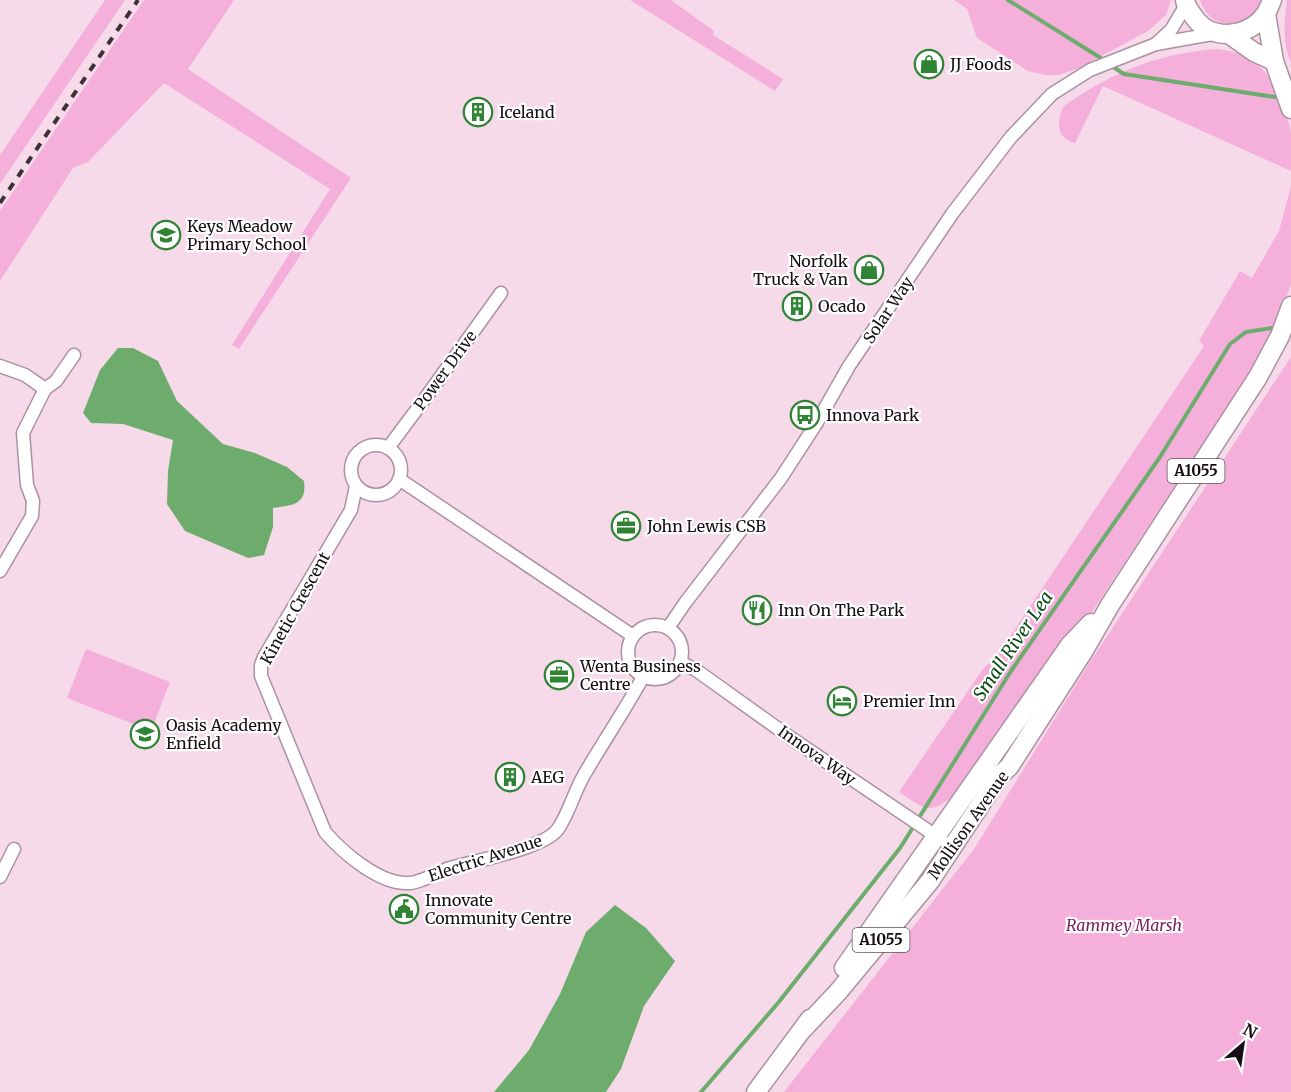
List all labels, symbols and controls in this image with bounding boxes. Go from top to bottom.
shop icon: JJ Foods [913,48,945,80]
place label: JJ Foods [949,54,1012,74]
building icon: Iceland [462,96,494,128]
place label: Iceland [499,102,555,122]
place label: Keys Meadow Primary School [187,216,307,254]
school or university icon: Keys Meadow Primary School [150,219,182,251]
place label: Norfolk Truck & Van [753,251,849,289]
shop icon: Norfolk Truck & Van [853,254,885,286]
street label: Solar Way [858,272,918,347]
building icon: Ocado [781,290,813,322]
place label: Ocado [818,296,866,316]
street label: Power Drive [409,326,481,414]
bus stop icon: Innova Park [789,399,821,431]
place label: Innova Park [826,405,920,425]
road number: A1055 [1168,459,1224,483]
office icon: John Lewis CSB [610,510,642,542]
place label: John Lewis CSB [646,516,766,536]
street label: Kinetic Crescent [256,548,334,668]
water label: Small River Lea [968,587,1058,705]
restaurant icon: Inn On The Park [741,594,773,626]
place label: Inn On The Park [778,600,905,620]
place label: Wenta Business Centre [579,656,701,694]
office icon: Wenta Business Centre [543,659,575,691]
hotel icon: Premier Inn [826,685,858,717]
place label: Premier Inn [863,691,956,711]
place label: Oasis Academy Enfield [166,715,282,753]
school or university icon: Oasis Academy Enfield [129,718,161,750]
street label: Innova Way [774,721,860,790]
building icon: AEG [494,761,526,793]
place label: AEG [530,767,564,787]
street label: Mollison Avenue [923,767,1013,883]
street label: Electric Avenue [425,830,545,886]
place label: Innovate Community Centre [425,890,571,928]
public building icon: Innovate Community Centre [388,893,420,925]
park label: Rammey Marsh [1066,915,1182,935]
road number: A1055 [852,928,910,952]
north arrow [1213,1014,1273,1074]
text: N [1240,1019,1261,1043]

